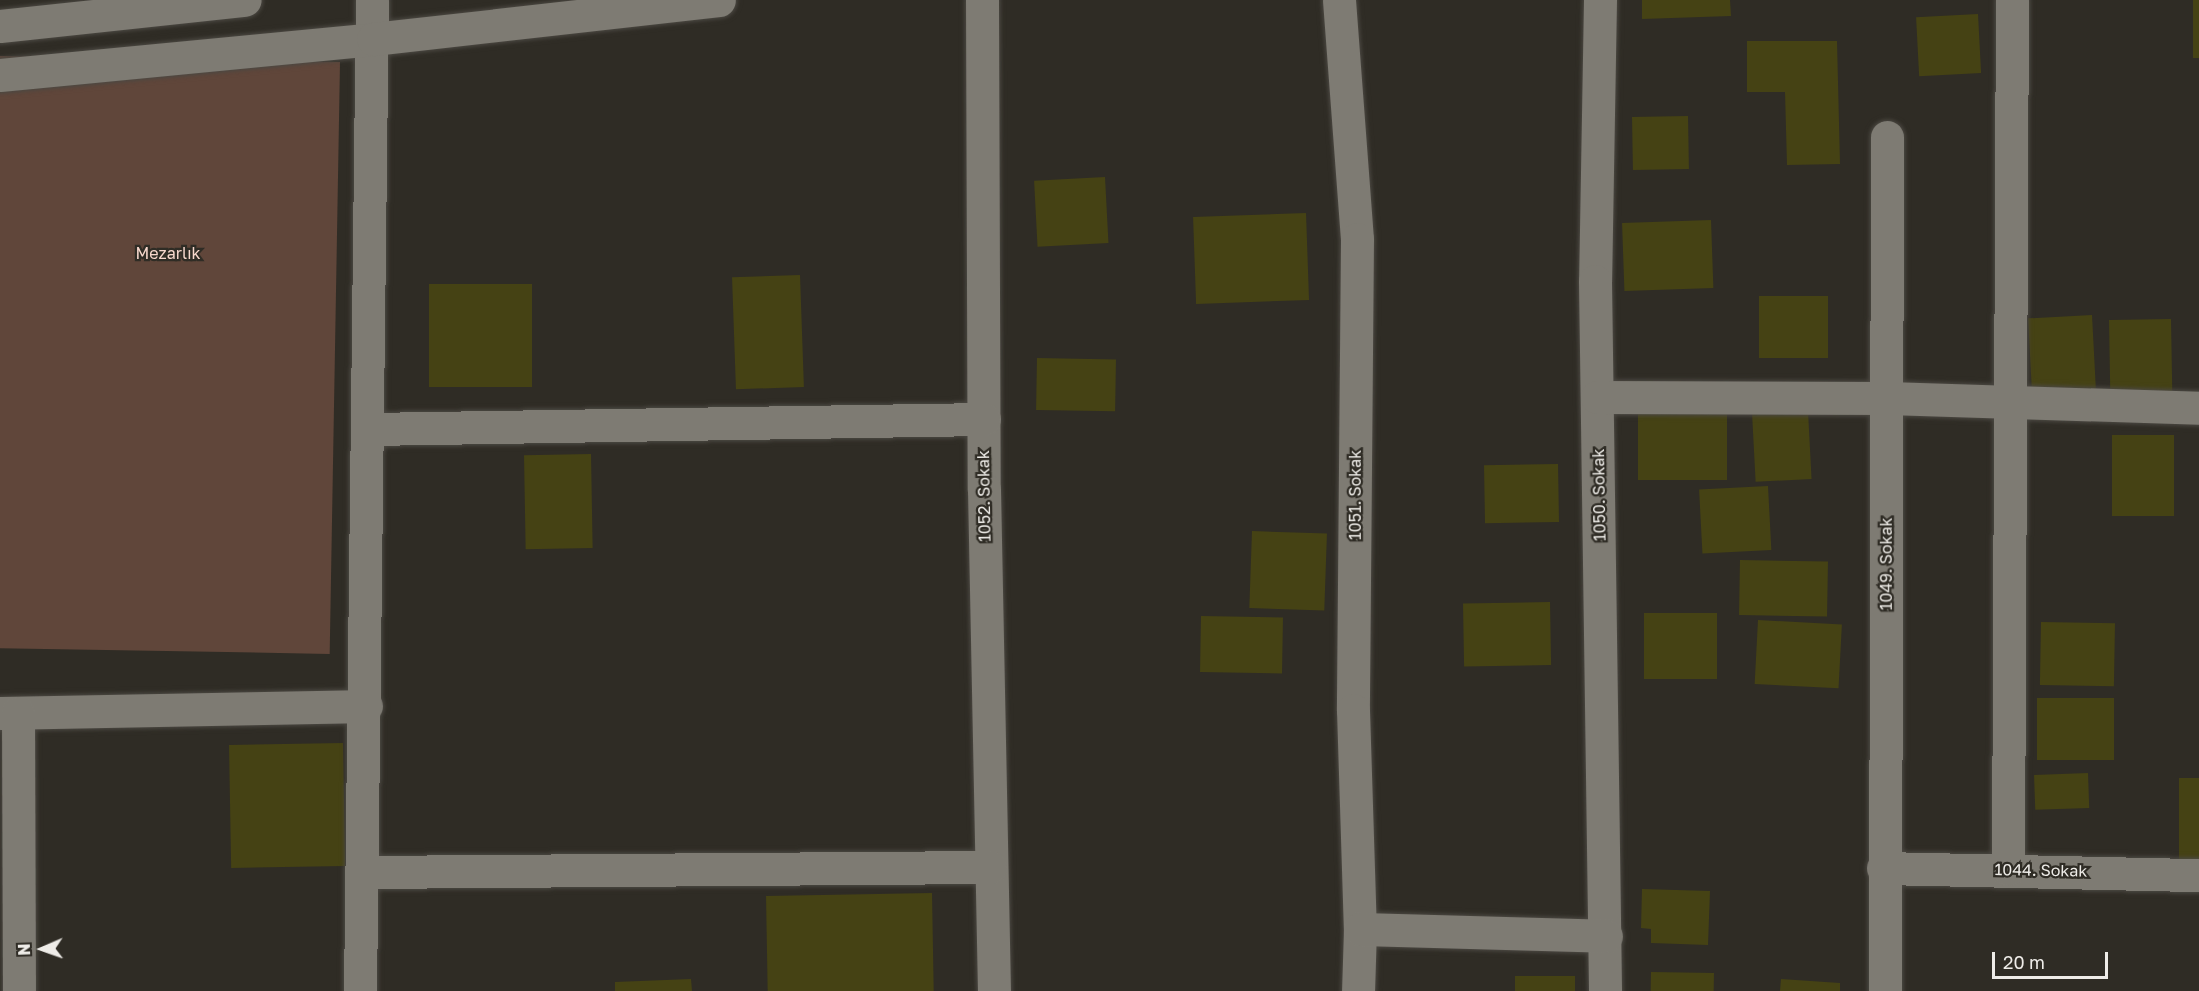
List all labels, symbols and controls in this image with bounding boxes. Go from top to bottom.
park label: Mezarlık [136,243,200,263]
street label: 1050. Sokak [1589,449,1609,541]
street label: 1052. Sokak [974,450,994,542]
street label: 1051. Sokak [1345,450,1365,540]
street label: 1049. Sokak [1876,518,1896,610]
street label: 1044. Sokak [1994,860,2088,880]
north arrow [12,919,72,979]
scale bar [1995,940,2110,978]
text: N [14,943,34,956]
text: 20 m [2003,951,2045,973]

